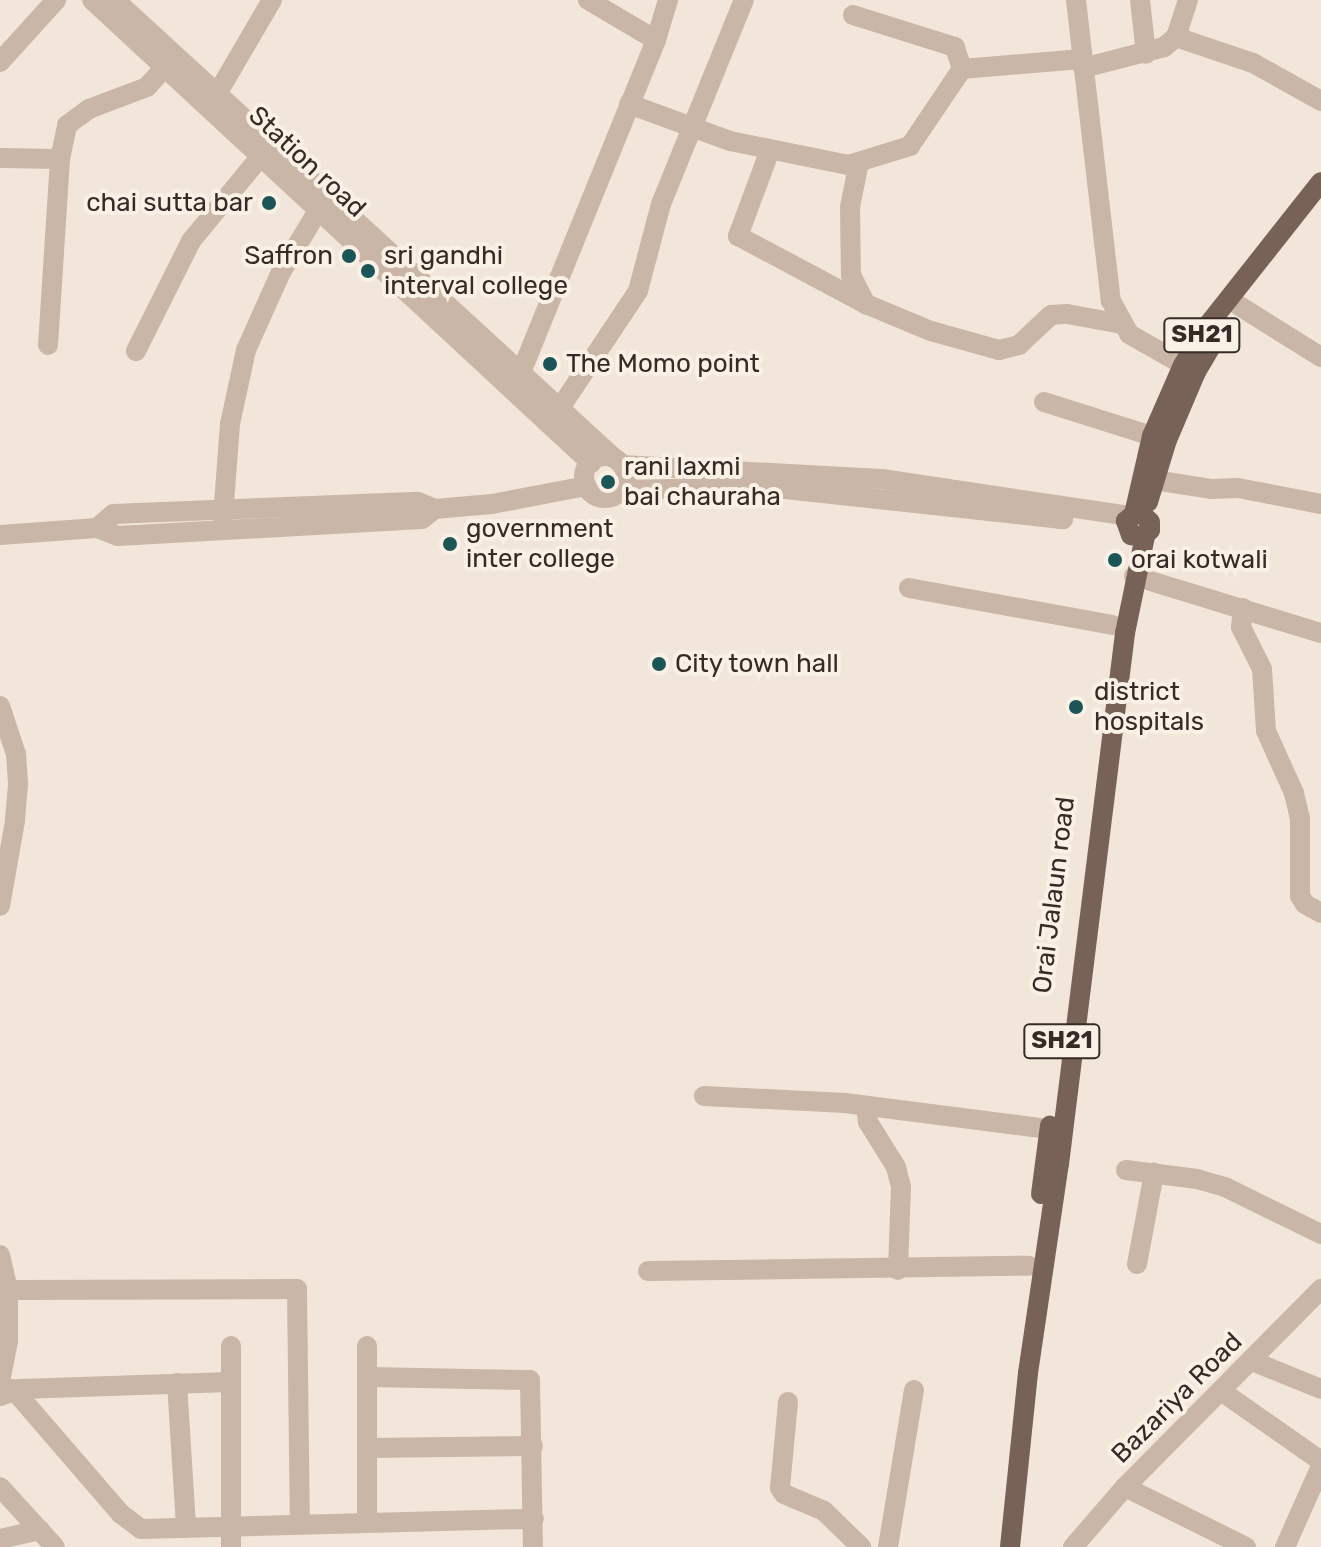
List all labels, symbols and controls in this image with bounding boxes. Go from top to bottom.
street label: Station road [242,100,372,224]
place label: chai sutta bar [86,187,253,219]
marker: chai sutta bar [260,194,278,212]
place label: Saffron [244,240,333,272]
place label: sri gandhi interval college [384,240,568,302]
marker: Saffron [340,247,358,265]
marker: sri gandhi interval college [359,262,377,280]
road number: SH21 [1162,315,1242,355]
place label: The Momo point [566,348,760,380]
marker: The Momo point [541,355,559,373]
place label: rani laxmi bai chauraha [624,451,781,512]
marker: rani laxmi bai chauraha [599,473,617,491]
place label: government inter college [466,513,615,574]
marker: government inter college [441,535,459,553]
place label: orai kotwali [1131,544,1268,576]
marker: orai kotwali [1106,551,1124,569]
place label: City town hall [675,648,840,680]
marker: City town hall [650,655,668,673]
place label: district hospitals [1094,676,1204,738]
marker: district hospitals [1065,696,1087,718]
street label: Orai Jalaun road [1026,795,1082,995]
road number: SH21 [1022,1021,1102,1061]
street label: Bazariya Road [1105,1326,1249,1470]

